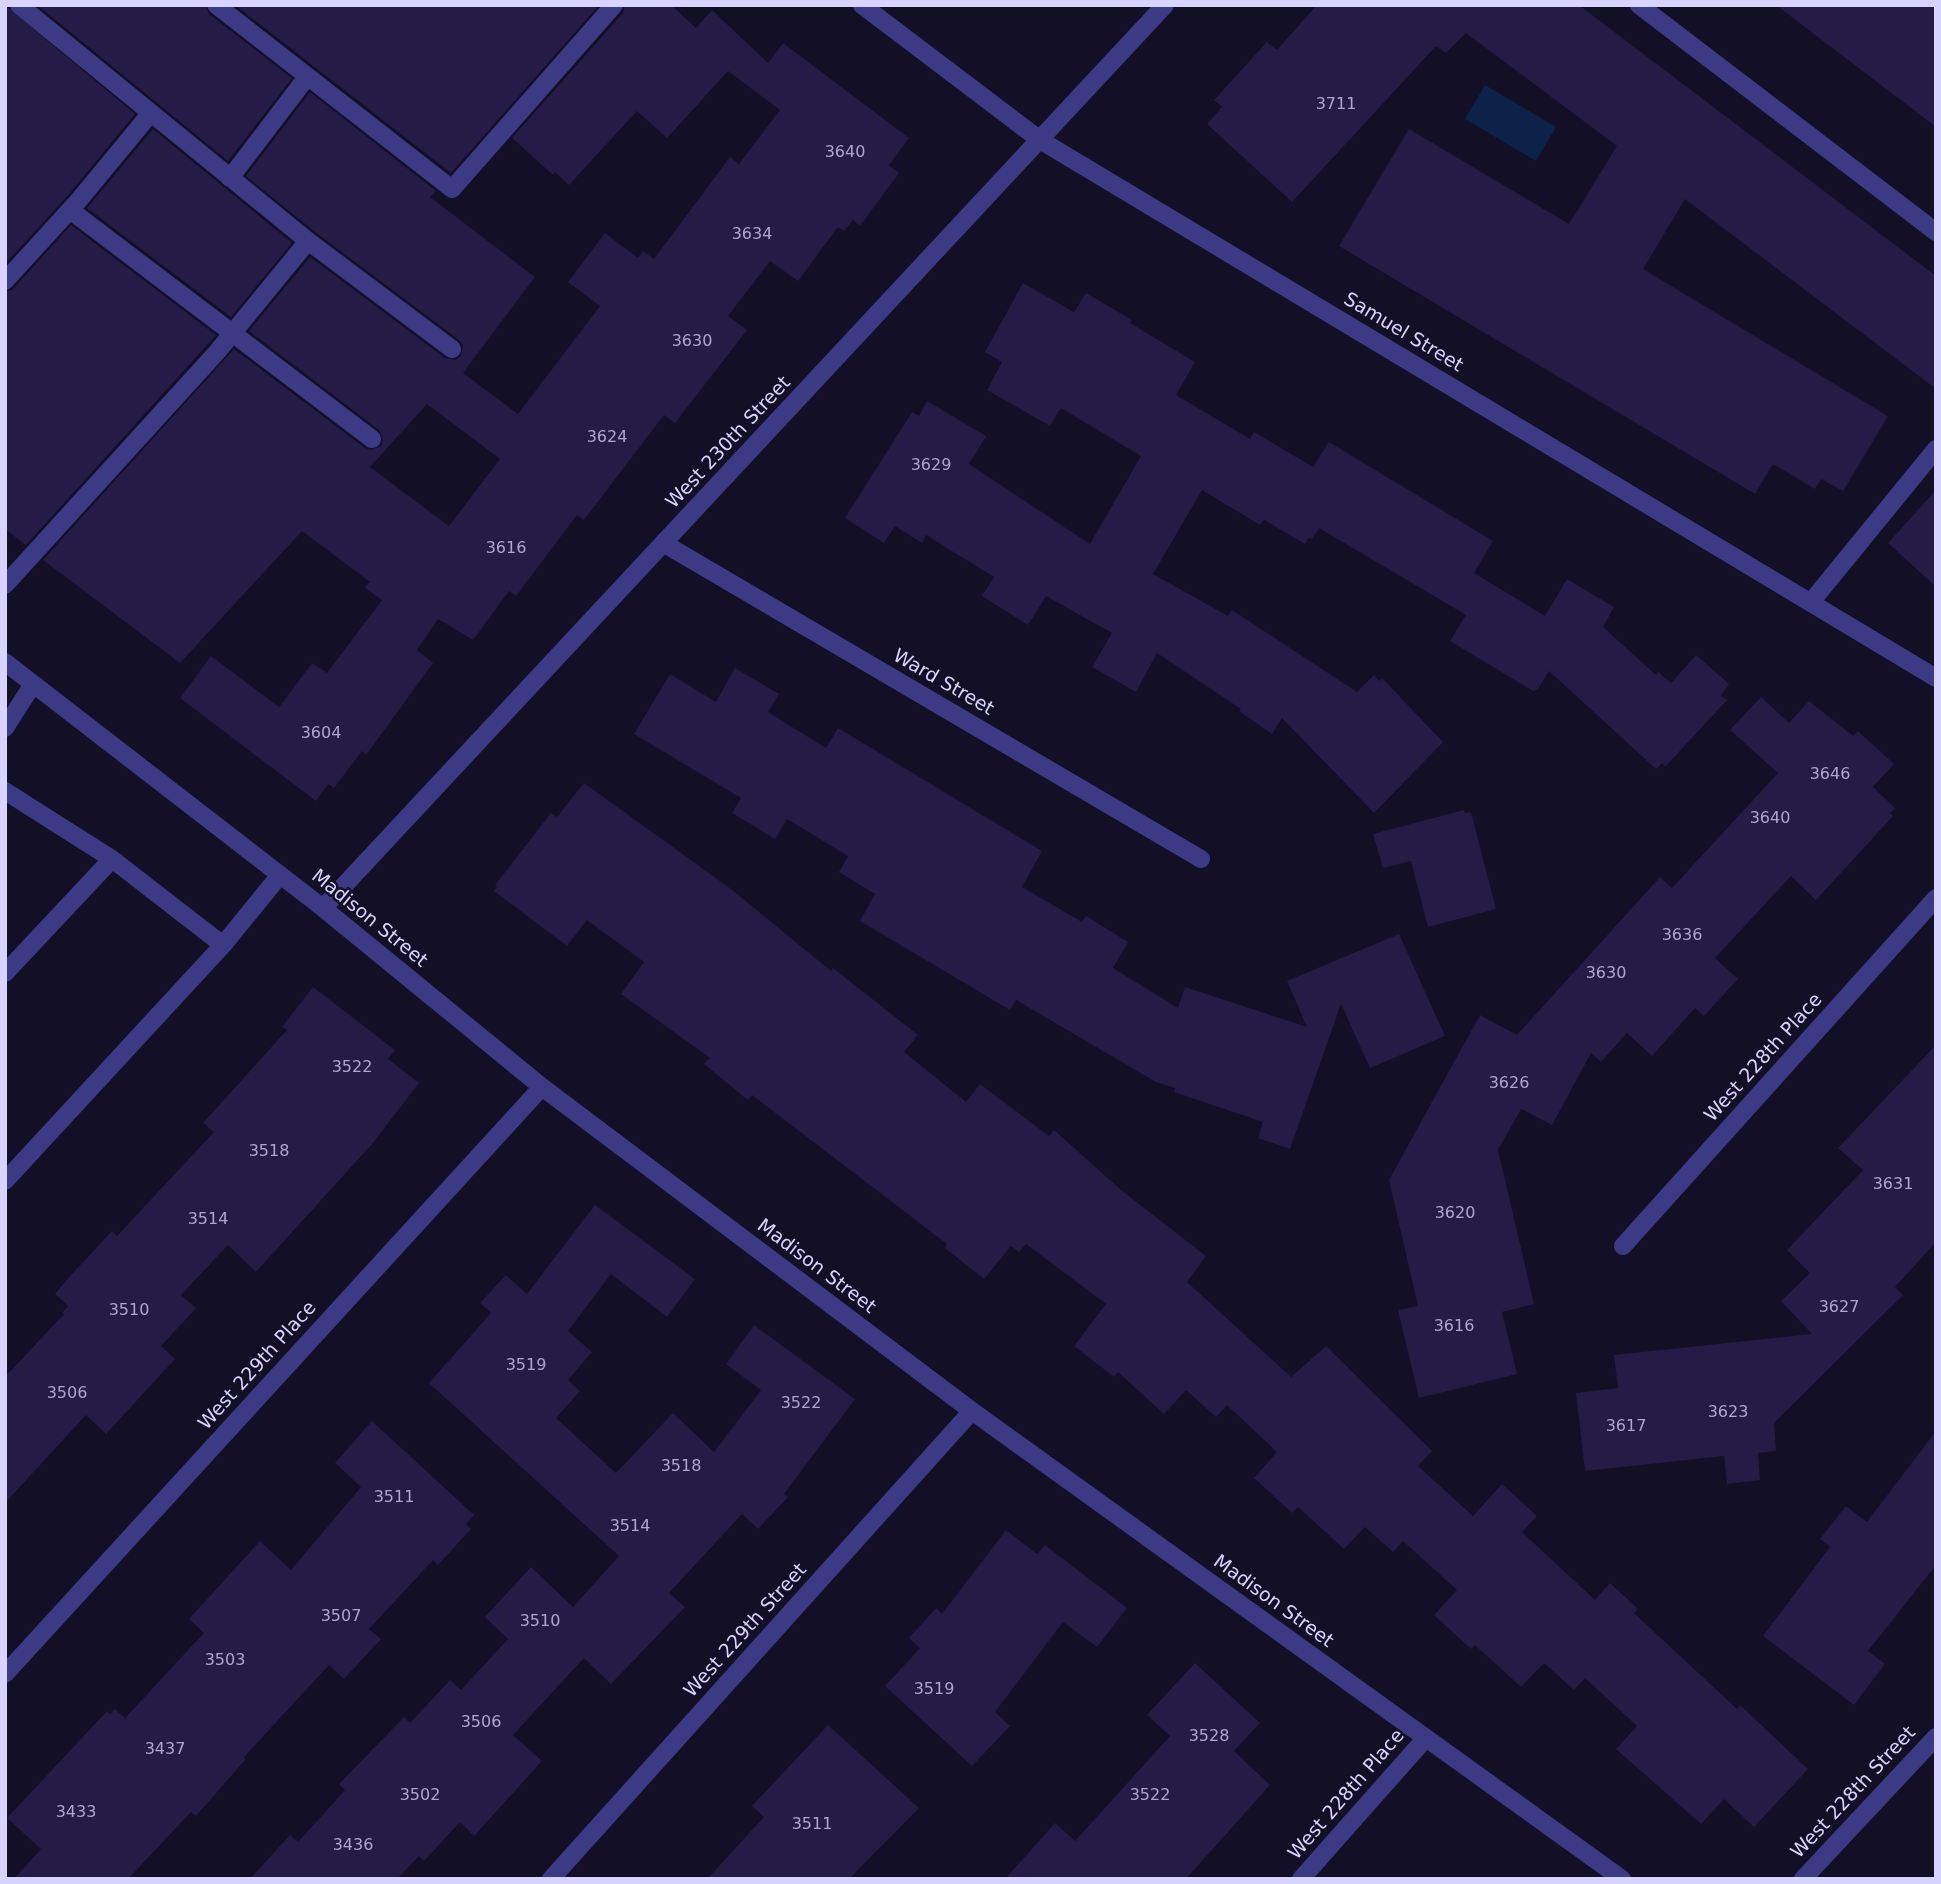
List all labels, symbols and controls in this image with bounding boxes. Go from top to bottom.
house number: 3711 [1316,95,1356,115]
house number: 3640 [825,143,865,163]
house number: 3634 [732,225,772,245]
street label: Samuel Street [1339,288,1467,378]
house number: 3630 [672,332,712,352]
street label: West 230th Street [662,372,796,514]
house number: 3624 [587,428,627,448]
house number: 3629 [911,456,951,476]
house number: 3616 [486,539,526,559]
street label: Ward Street [889,645,997,721]
house number: 3604 [301,724,341,744]
house number: 3646 [1810,765,1850,785]
house number: 3640 [1750,809,1790,829]
street label: Madison Street [306,865,432,973]
house number: 3636 [1662,926,1702,946]
house number: 3630 [1586,964,1626,984]
street label: West 228th Place [1700,989,1828,1127]
house number: 3522 [332,1058,372,1078]
house number: 3626 [1489,1074,1529,1094]
house number: 3518 [249,1142,289,1162]
house number: 3631 [1873,1175,1913,1195]
house number: 3620 [1435,1204,1475,1224]
house number: 3514 [188,1210,228,1230]
street label: Madison Street [752,1215,880,1319]
street label: West 229th Place [194,1297,322,1435]
house number: 3627 [1819,1298,1859,1318]
house number: 3510 [109,1301,149,1321]
house number: 3616 [1434,1317,1474,1337]
house number: 3519 [506,1356,546,1376]
house number: 3506 [47,1384,87,1404]
house number: 3522 [781,1394,821,1414]
house number: 3623 [1708,1403,1748,1423]
house number: 3617 [1606,1417,1646,1437]
house number: 3518 [661,1457,701,1477]
house number: 3511 [374,1488,414,1508]
house number: 3514 [610,1517,650,1537]
street label: Madison Street [1209,1551,1337,1653]
street label: West 229th Street [680,1559,812,1703]
house number: 3507 [321,1607,361,1627]
house number: 3510 [520,1612,560,1632]
house number: 3503 [205,1651,245,1671]
house number: 3519 [914,1680,954,1700]
house number: 3506 [461,1713,501,1733]
street label: West 228th Street [1787,1722,1921,1864]
street label: West 228th Place [1284,1725,1410,1865]
house number: 3528 [1189,1727,1229,1747]
house number: 3437 [145,1740,185,1760]
house number: 3502 [400,1786,440,1806]
house number: 3522 [1130,1786,1170,1806]
house number: 3433 [56,1803,96,1823]
house number: 3511 [792,1815,832,1835]
house number: 3436 [333,1836,373,1856]

